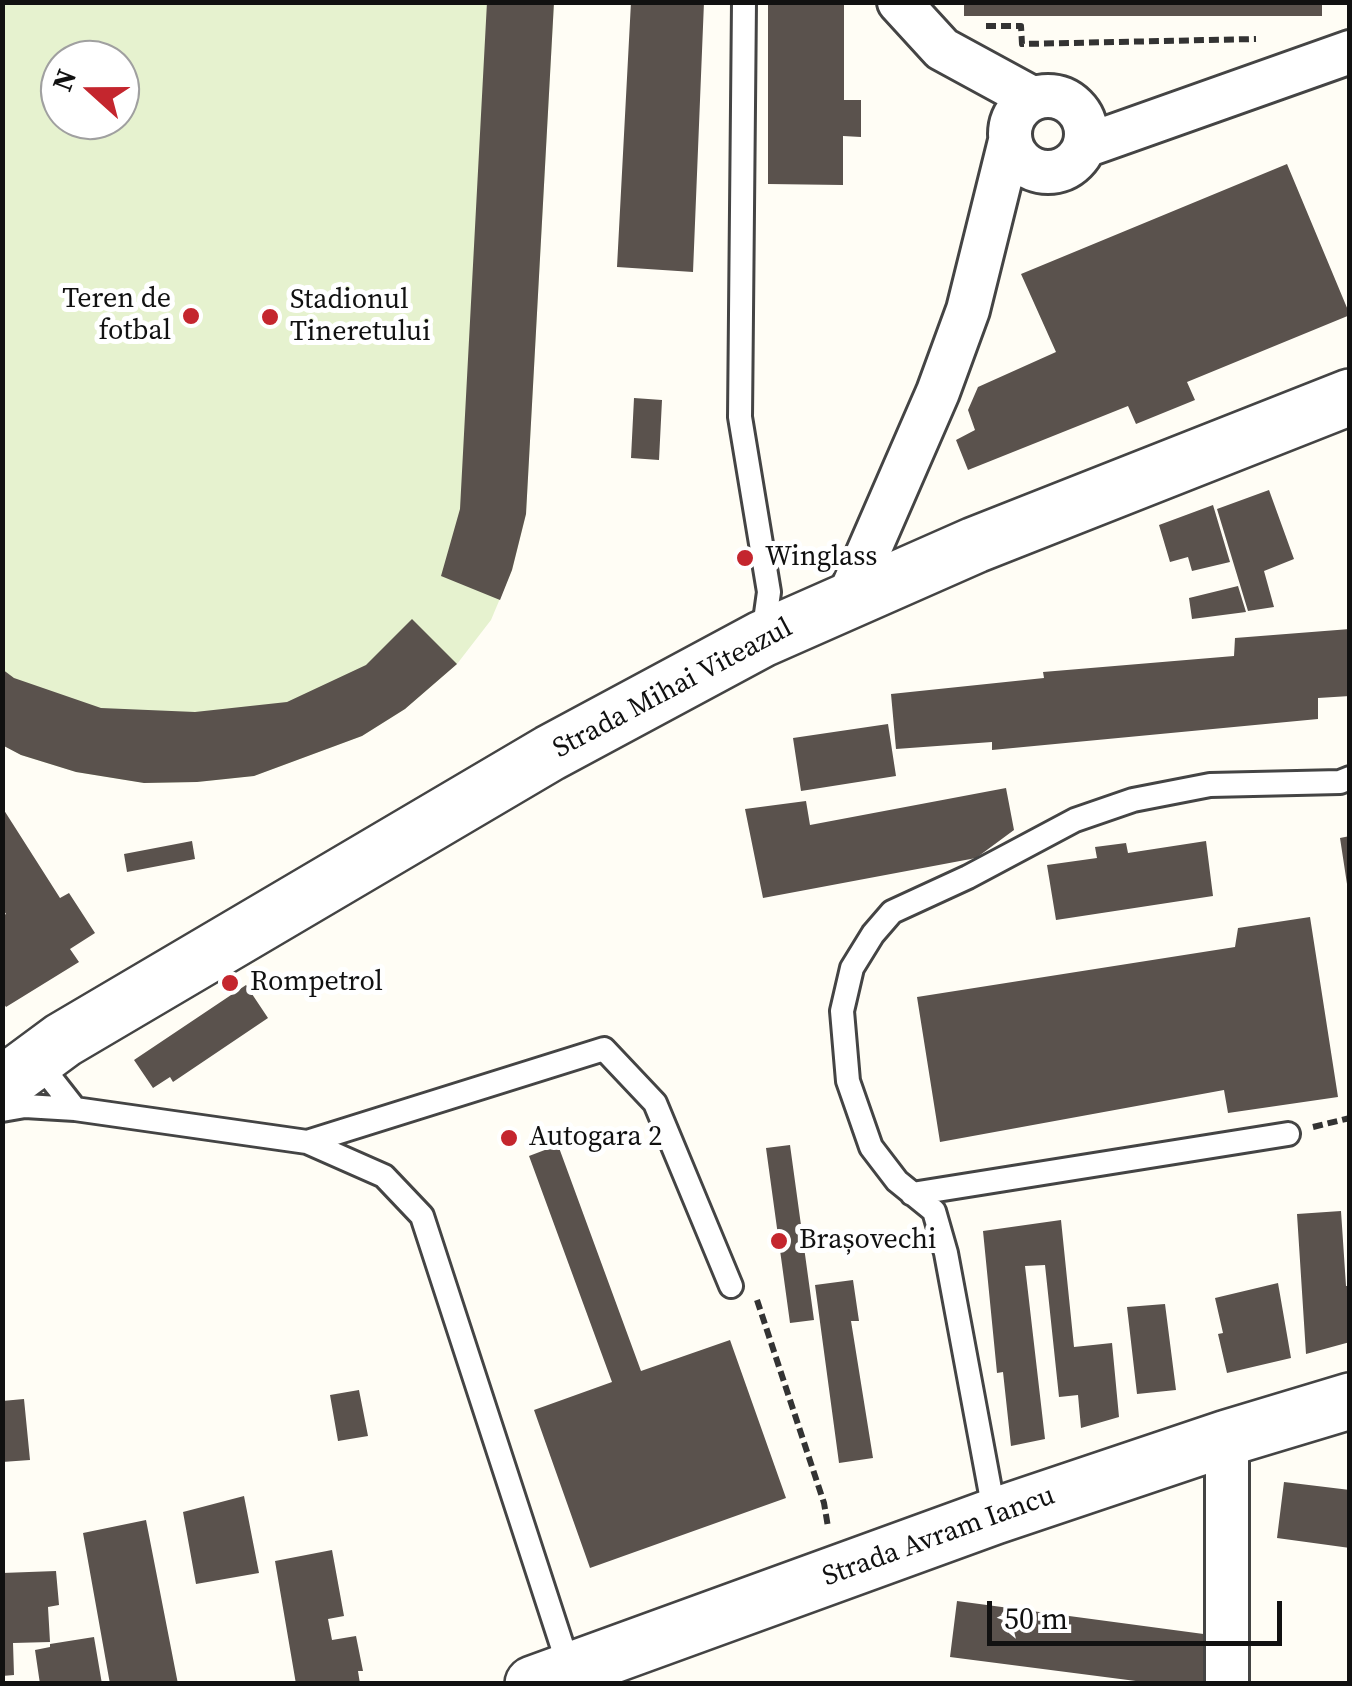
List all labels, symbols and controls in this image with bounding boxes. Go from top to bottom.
north arrow [40,40,140,140]
text: N [42,64,85,96]
place label: Teren de fotbal [62,283,171,349]
place label: Stadionul Tineretului [290,284,431,350]
marker: Teren de fotbal [180,305,202,327]
marker: Stadionul Tineretului [259,306,281,328]
place label: Winglass [765,541,878,575]
marker: Winglass [734,547,756,569]
street label: Strada Mihai Viteazul [548,612,798,766]
place label: Rompetrol [250,966,383,1000]
marker: Rompetrol [219,972,241,994]
place label: Autogara 2 [529,1121,662,1155]
marker: Autogara 2 [498,1127,520,1149]
place label: Brașovechi [799,1224,936,1258]
marker: Brașovechi [768,1230,790,1252]
street label: Strada Avram Iancu [818,1479,1060,1595]
scale bar [992,1581,1287,1643]
text: 50 m [1004,1598,1068,1639]

